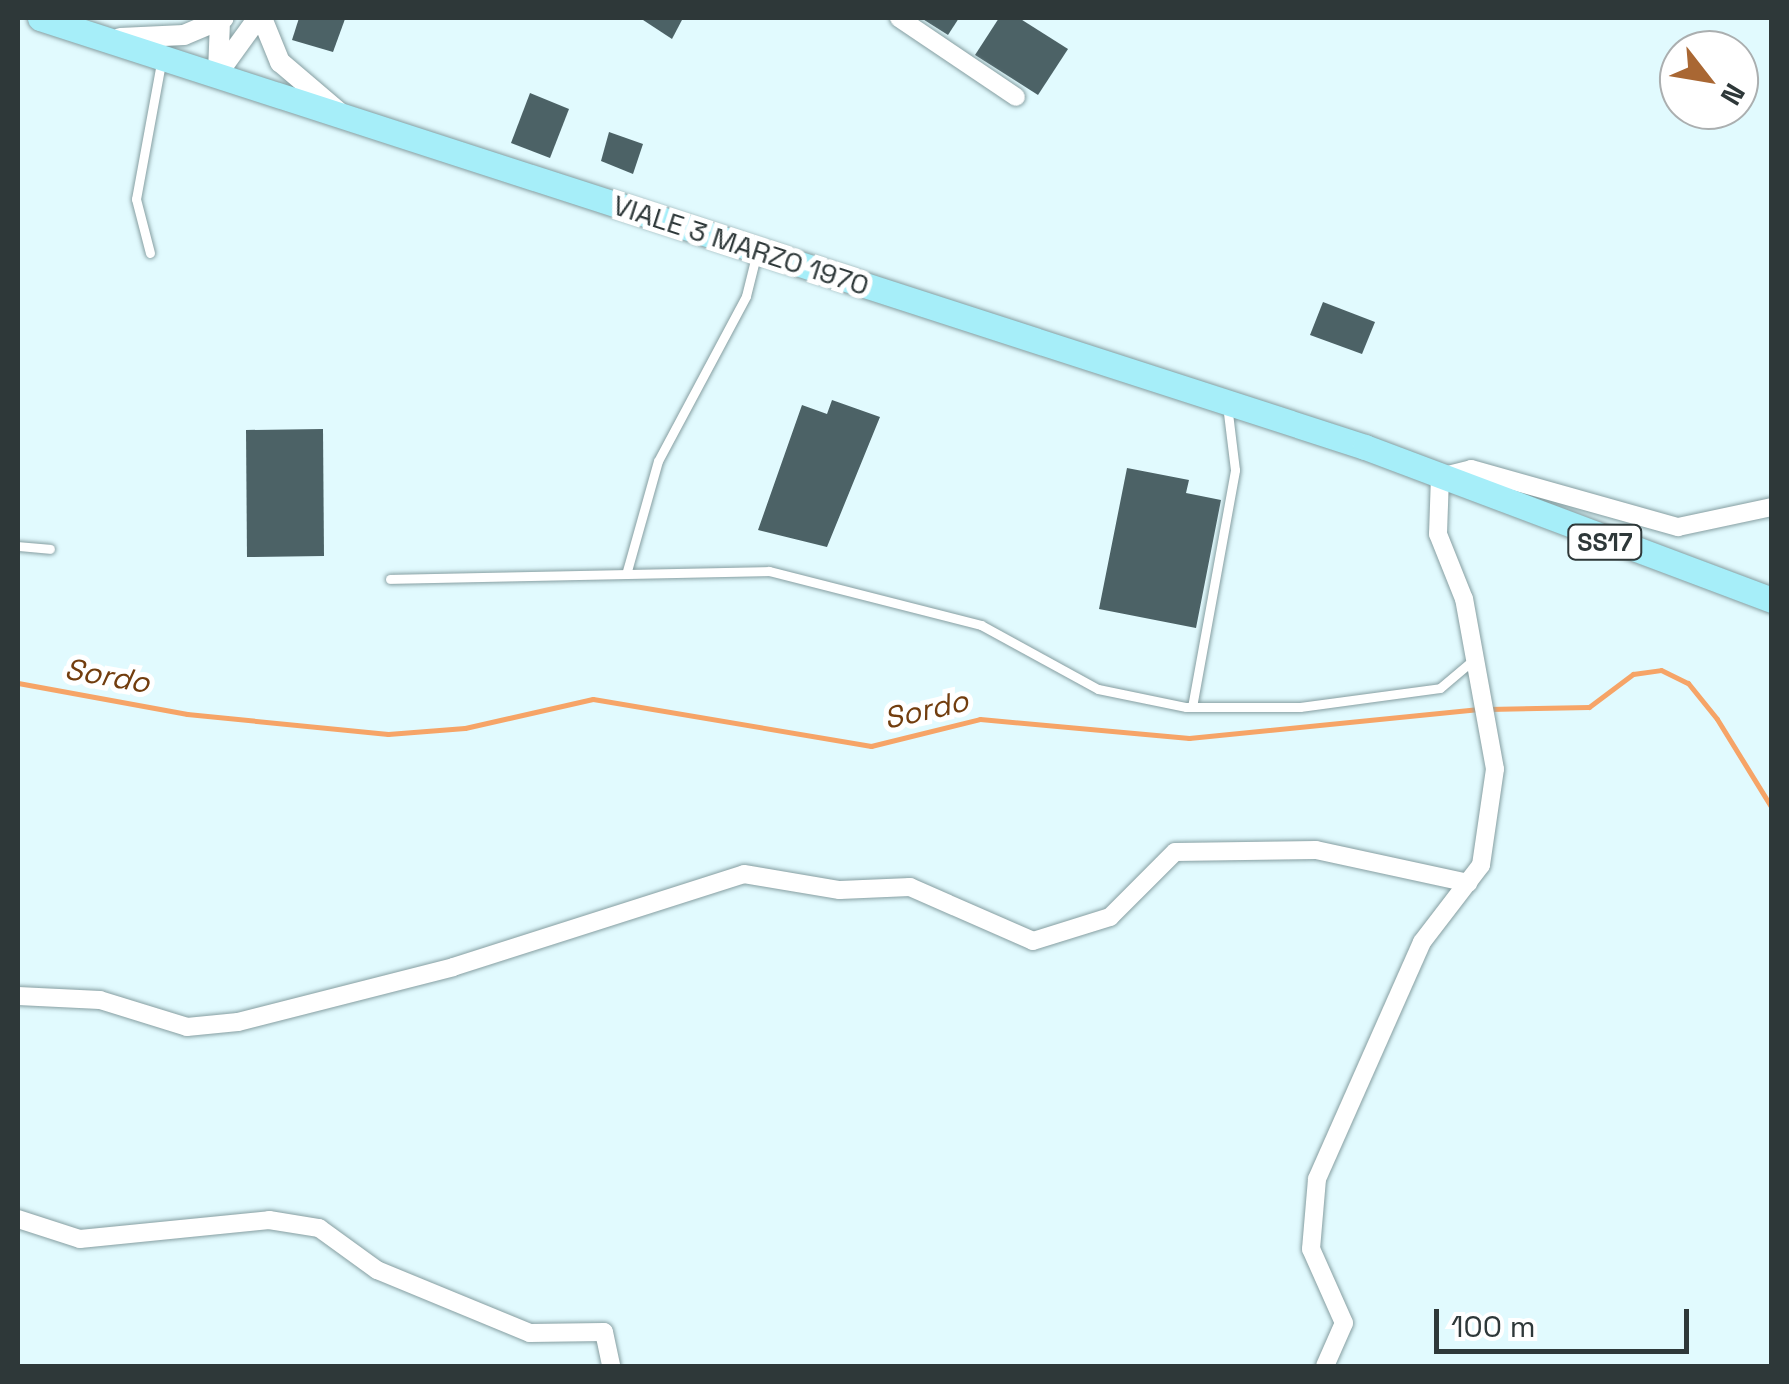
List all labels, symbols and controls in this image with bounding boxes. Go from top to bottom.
north arrow [1659,30,1759,130]
text: N [1713,77,1753,112]
street label: VIALE 3 MARZO 1970 [609,188,873,302]
road number: SS17 [1565,522,1645,562]
water label: Sordo [62,651,152,701]
water label: Sordo [880,683,972,737]
scale bar [1439,1289,1694,1351]
text: 100 m [1451,1307,1536,1346]

